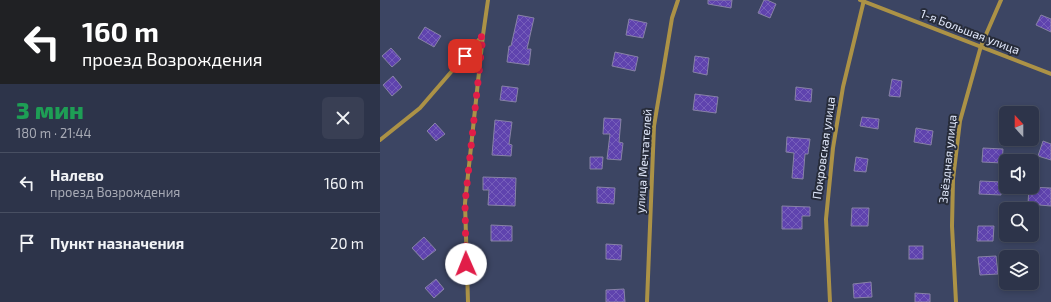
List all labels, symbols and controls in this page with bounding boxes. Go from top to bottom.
street label: 1-я Большая улица [918,6,1022,57]
text: 160 m [82,14,159,48]
icon: left [16,16,68,68]
pin [448,39,482,73]
icon: arrive [454,45,476,67]
text: проезд Возрождения [82,48,262,70]
text: 3 мин [16,95,84,124]
street label: Покровская улица [809,96,838,200]
button: close [322,97,364,139]
north arrow [999,106,1039,146]
map controls [999,106,1039,290]
street label: улица Мечтателей [632,108,655,214]
street label: Звёздная улица [935,114,960,204]
text: 180 m · 21:44 [16,125,92,141]
button: sound [999,154,1039,194]
text: Налево [50,166,104,184]
icon: left [16,172,38,194]
text: 160 m [324,174,364,192]
text: проезд Возрождения [50,184,180,200]
button: search [999,202,1039,242]
icon: arrive [16,232,38,254]
text: Пункт назначения [50,234,184,252]
text: 20 m [330,234,364,252]
position arrow [445,243,487,285]
button: layers [999,250,1039,290]

